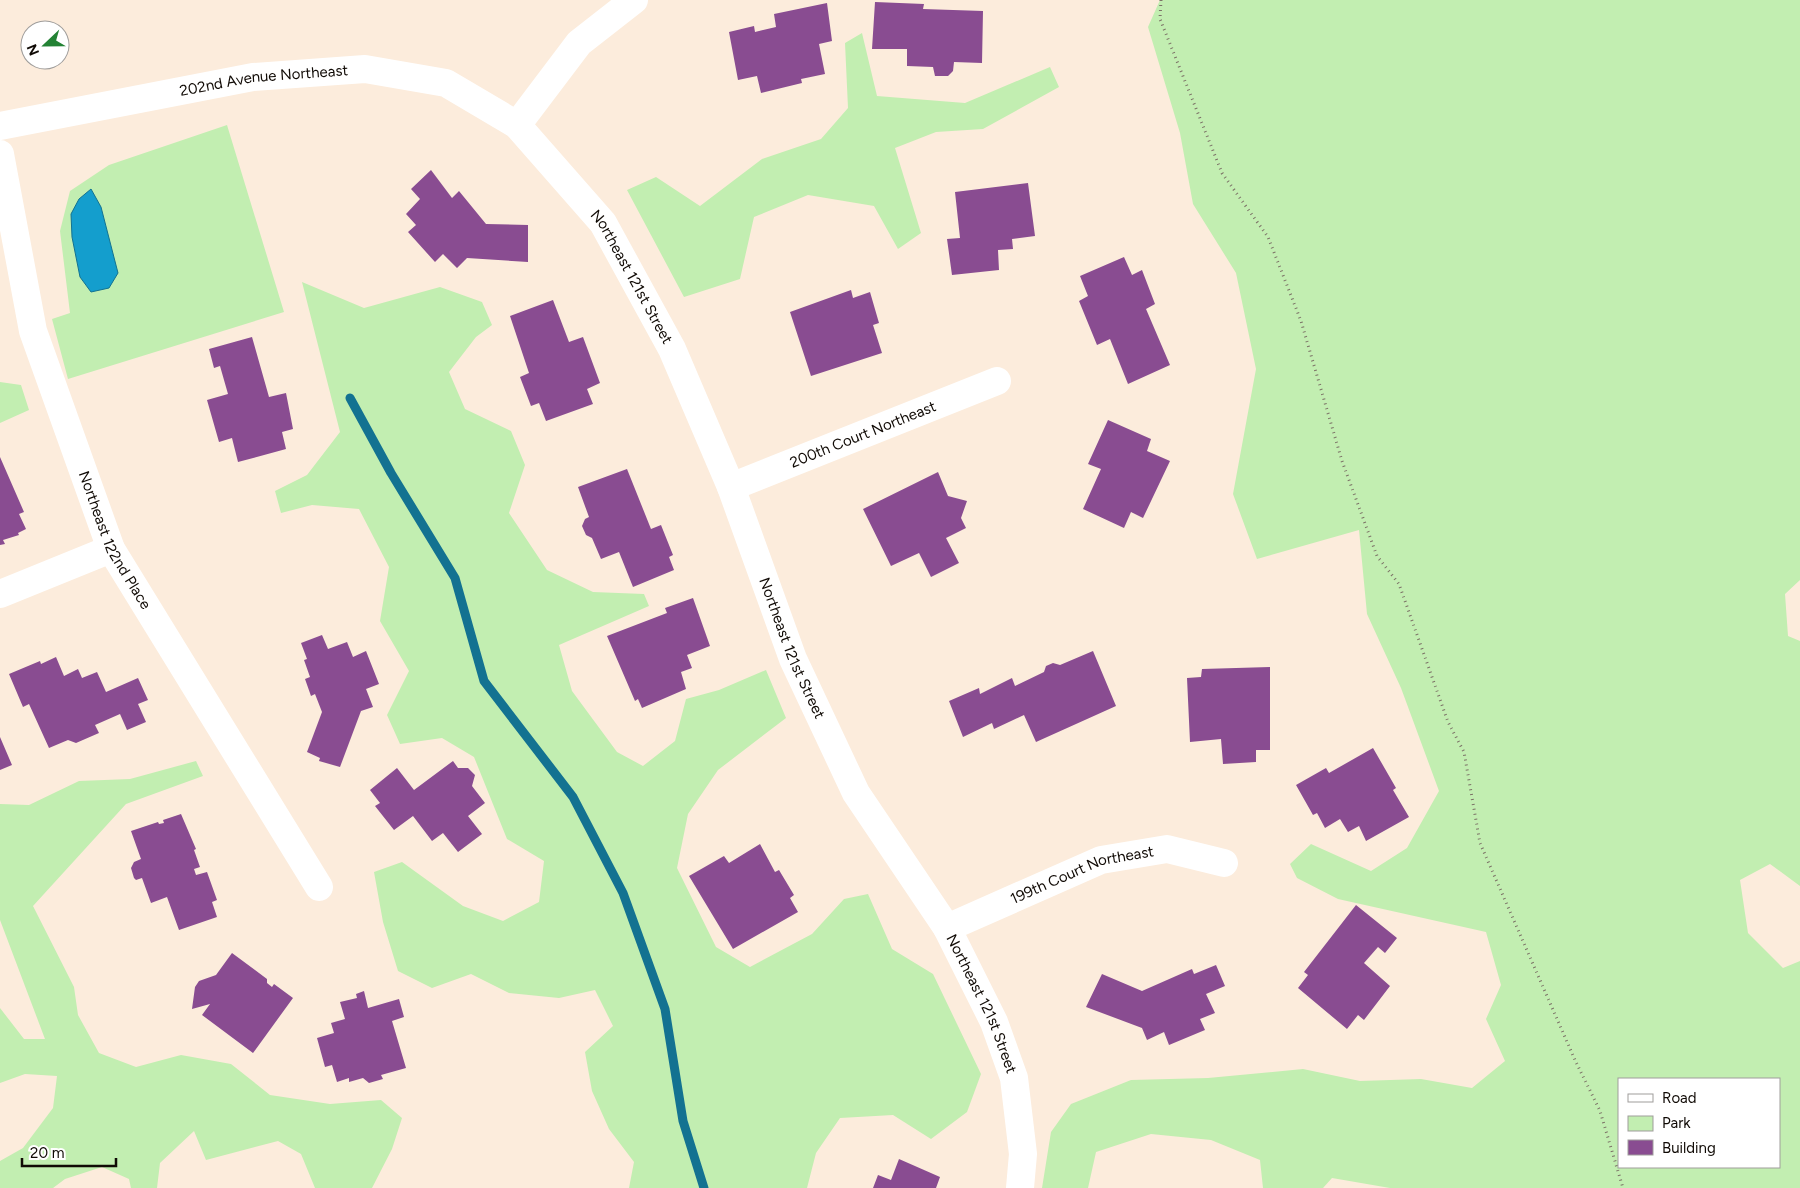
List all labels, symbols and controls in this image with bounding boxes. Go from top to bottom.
north arrow [20,20,70,70]
text: N [24,41,43,58]
street label: 202nd Avenue Northeast [178,61,349,100]
street label: Northeast 121st Street [587,206,677,347]
street label: 200th Court Northeast [787,397,939,472]
street label: Northeast 122nd Place [75,468,155,613]
street label: Northeast 121st Street [755,575,829,722]
street label: 199th Court Northeast [1008,842,1155,908]
street label: Northeast 121st Street [943,931,1021,1076]
legend [1618,1078,1780,1168]
text: Road [1662,1089,1697,1107]
text: Park [1662,1114,1691,1132]
scale bar [22,1136,116,1168]
text: Building [1662,1139,1716,1157]
text: 20 m [30,1144,64,1162]

